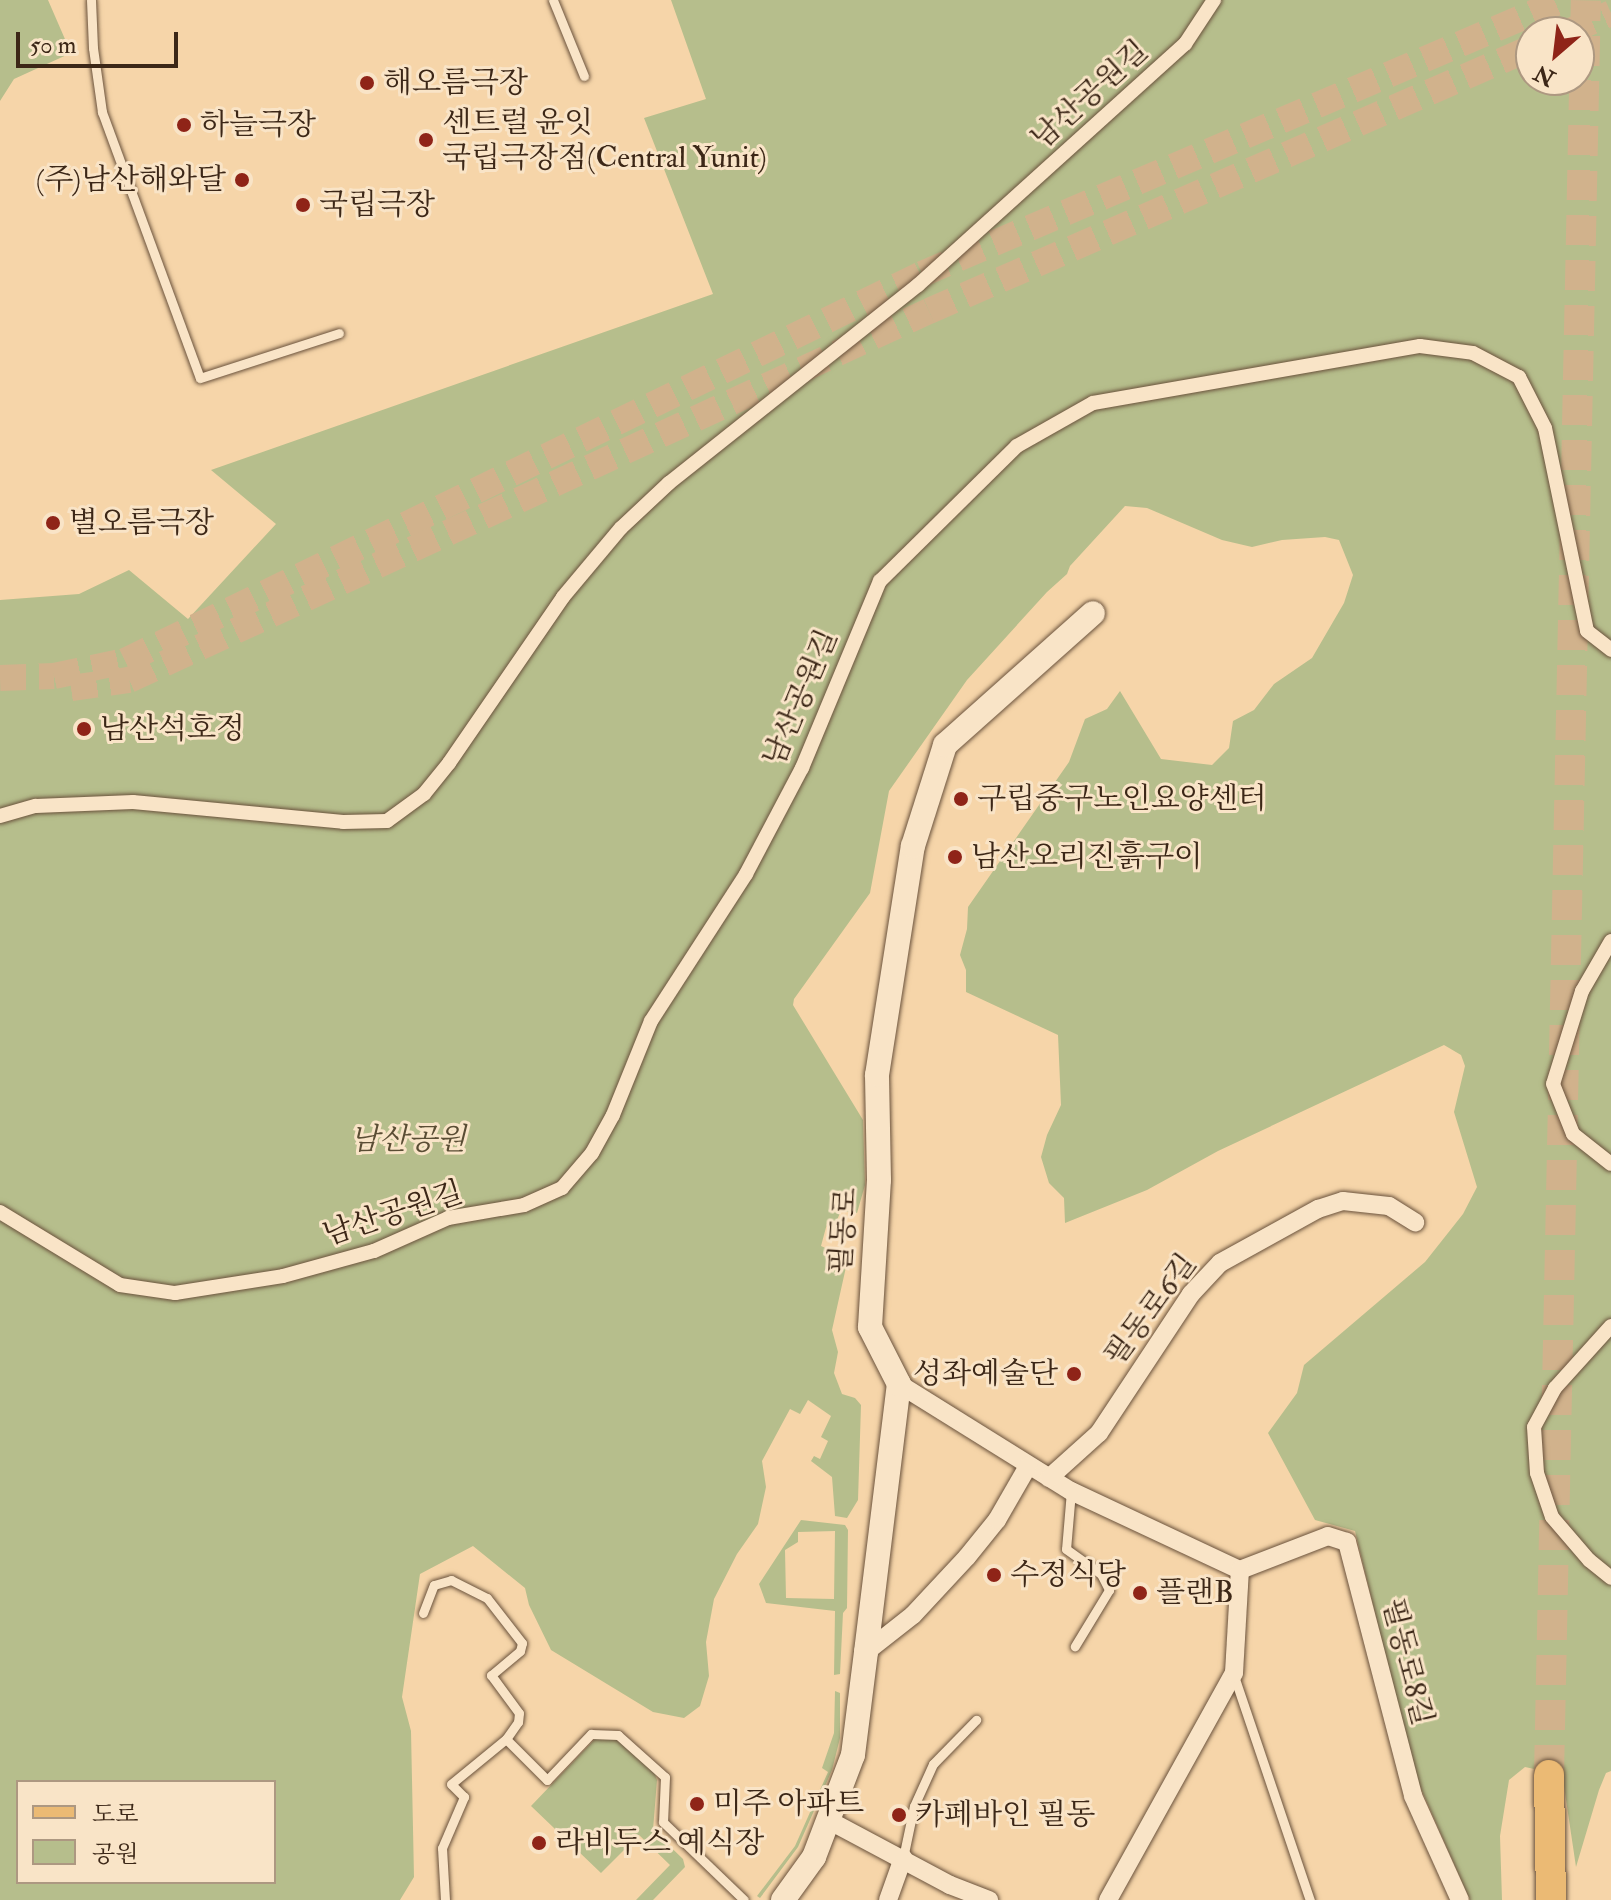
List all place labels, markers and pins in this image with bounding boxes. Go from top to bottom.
place label: 해오름극장 [383,65,528,101]
marker: 해오름극장 [358,74,376,92]
place label: 센트럴 윤잇 국립극장점(Central Yunit) [442,105,767,176]
place label: 하늘극장 [200,107,316,143]
marker: 하늘극장 [175,116,193,134]
marker: 센트럴 윤잇 국립극장점(Central Yunit) [417,131,435,149]
place label: (주)남산해와달 [36,162,226,198]
marker: (주)남산해와달 [233,171,251,189]
place label: 국립극장 [319,187,435,223]
marker: 국립극장 [294,196,312,214]
place label: 별오름극장 [69,505,214,541]
marker: 별오름극장 [44,514,62,532]
place label: 남산석호정 [100,711,245,747]
marker: 남산석호정 [75,720,93,738]
place label: 구립중구노인요양센터 [977,781,1267,817]
marker: 구립중구노인요양센터 [952,790,970,808]
place label: 남산오리진흙구이 [971,839,1203,875]
marker: 남산오리진흙구이 [946,848,964,866]
place label: 성좌예술단 [913,1356,1058,1392]
marker: 성좌예술단 [1065,1365,1083,1383]
place label: 수정식당 [1010,1557,1126,1593]
marker: 수정식당 [985,1566,1003,1584]
place label: 플랜B [1156,1575,1234,1611]
marker: 플랜B [1131,1584,1149,1602]
place label: 미주 아파트 [713,1786,864,1822]
marker: 미주 아파트 [688,1795,706,1813]
place label: 카페바인 필동 [915,1797,1095,1833]
marker: 카페바인 필동 [890,1806,908,1824]
place label: 라비두스 예식장 [555,1825,764,1861]
marker: 라비두스 예식장 [530,1834,548,1852]

